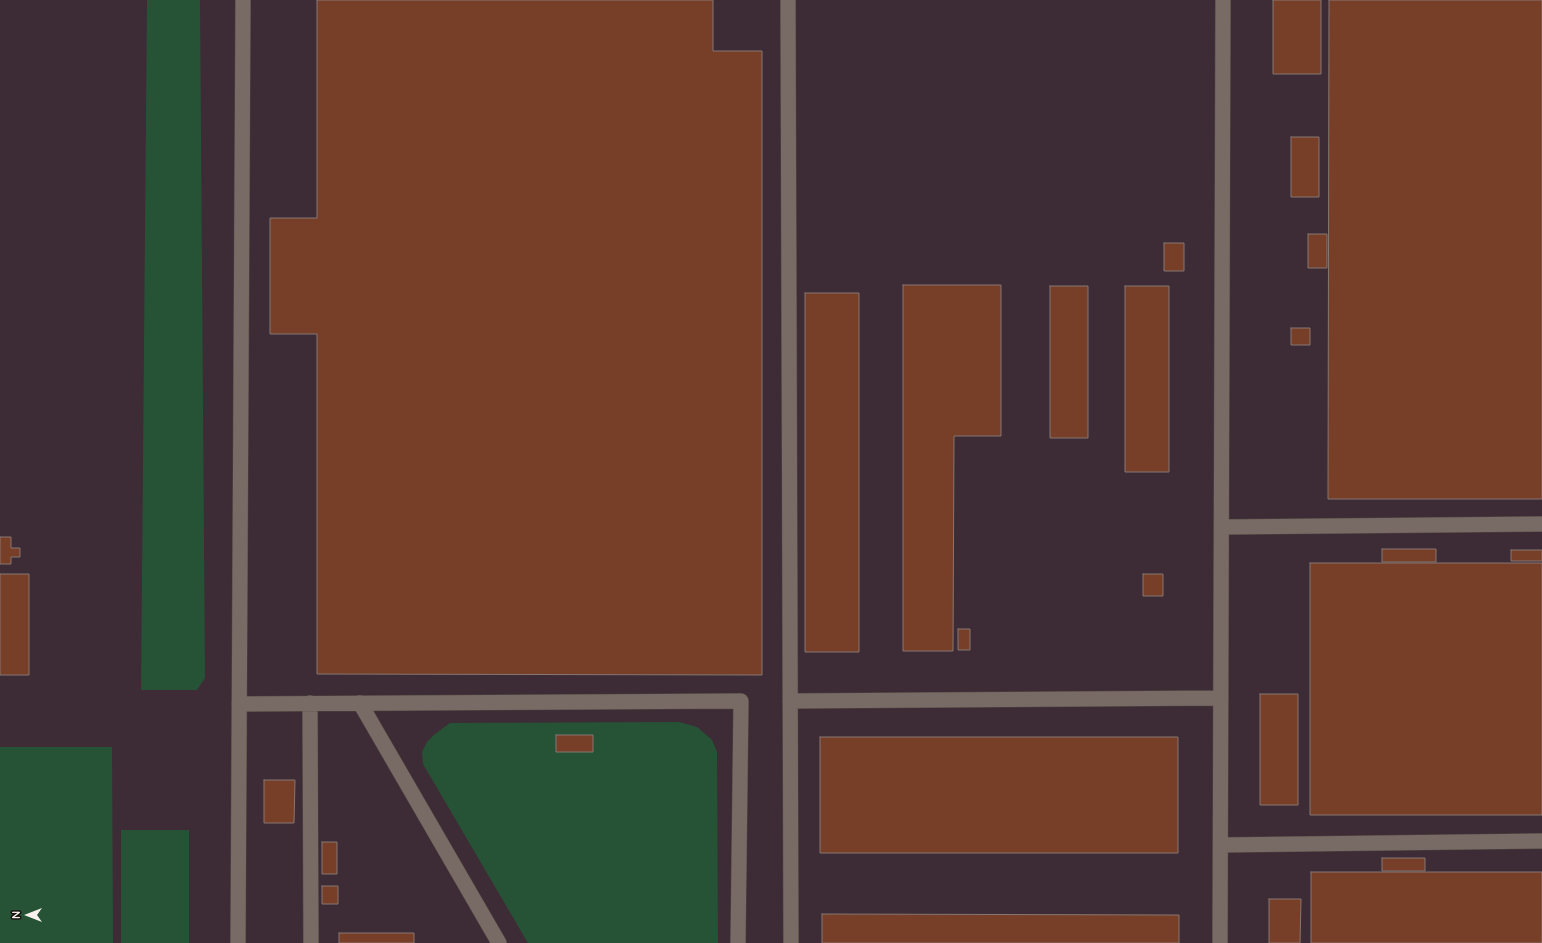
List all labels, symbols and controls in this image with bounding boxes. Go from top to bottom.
north arrow [8,895,48,935]
text: N [9,911,23,919]

